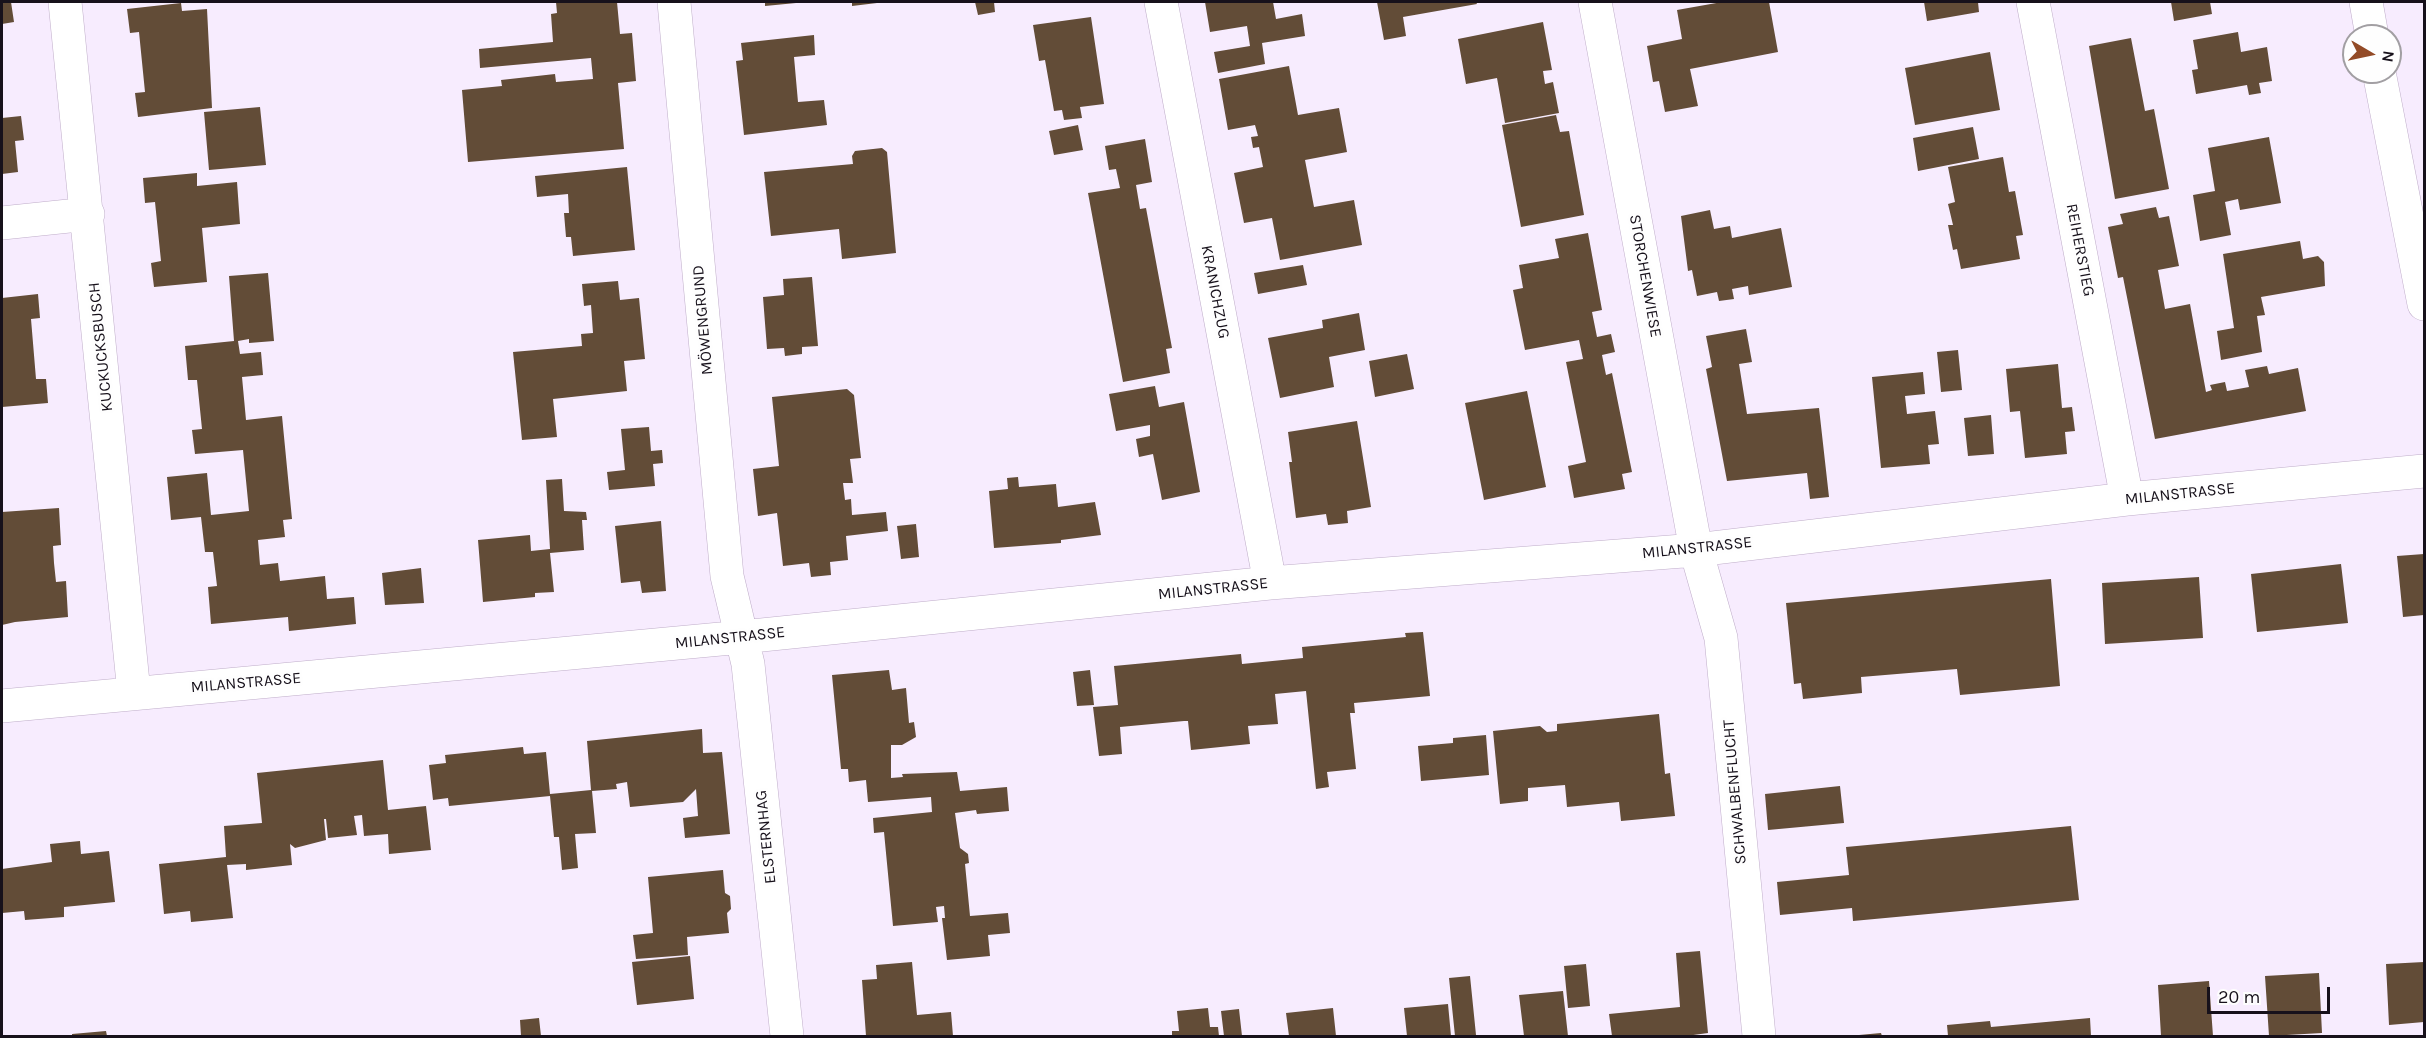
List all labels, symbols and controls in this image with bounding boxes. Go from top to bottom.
north arrow [2342,24,2402,84]
text: N [2378,49,2399,64]
street label: REIHERSTIEG [2062,202,2098,298]
street label: STORCHENWIESE [1625,213,1665,339]
street label: KRANICHZUG [1197,244,1233,340]
street label: MÖWENGRUND [689,264,717,376]
street label: KUCKUCKSBUSCH [85,281,117,413]
street label: MILANSTRASSE [2124,479,2236,509]
street label: MILANSTRASSE [1641,533,1753,563]
street label: MILANSTRASSE [1157,574,1269,604]
street label: MILANSTRASSE [674,623,786,653]
street label: MILANSTRASSE [190,669,302,697]
street label: SCHWALBENFLUCHT [1719,719,1751,865]
street label: ELSTERNHAG [752,789,780,885]
scale bar [2210,975,2333,1013]
text: 20 m [2218,986,2260,1008]

